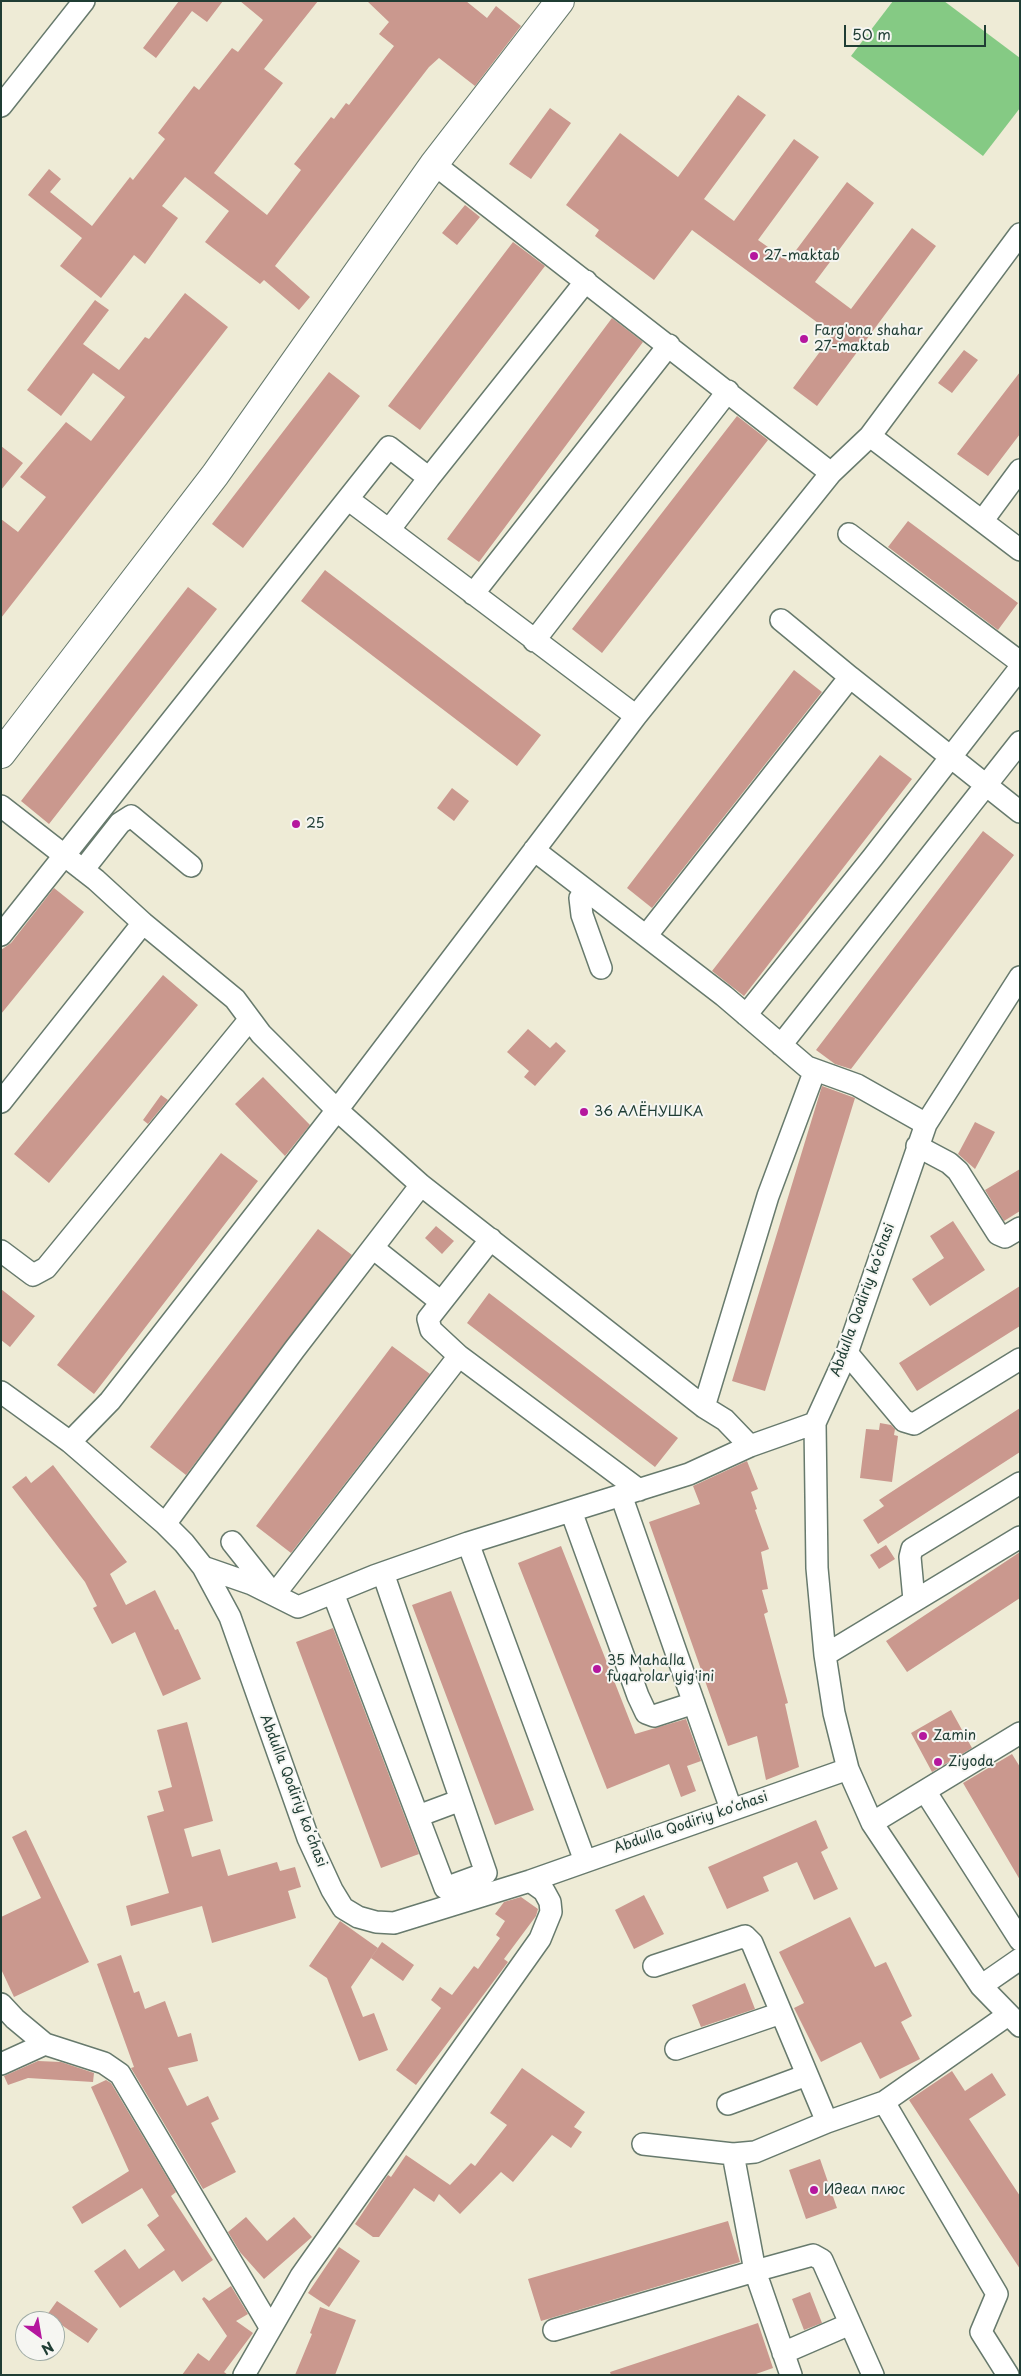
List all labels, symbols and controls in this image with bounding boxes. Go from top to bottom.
scale bar [846,15,988,47]
text: 50 m [852,22,891,45]
place label: 27-maktab [764,248,840,264]
marker: 27-maktab [748,250,760,262]
place label: Farg'ona shahar 27-maktab [814,323,923,356]
marker: Farg'ona shahar 27-maktab [798,333,810,345]
place label: 25 [306,816,325,832]
marker: 25 [290,818,302,830]
place label: 36 АЛЁНУШКА [594,1104,703,1120]
marker: 36 АЛЁНУШКА [578,1106,590,1118]
street label: Abdulla Qodiriy koʻchasi [827,1221,899,1379]
place label: 35 Mahalla fuqarolar yig'ini [607,1653,714,1685]
marker: 35 Mahalla fuqarolar yig'ini [591,1663,603,1675]
street label: Abdulla Qodiriy koʻchasi [256,1712,330,1870]
place label: Zamin [933,1728,976,1744]
marker: Zamin [917,1730,929,1742]
place label: Ziyoda [948,1754,994,1770]
marker: Ziyoda [932,1756,944,1768]
street label: Abdulla Qodiriy koʻchasi [612,1789,770,1857]
place label: Идеал плюс [824,2182,905,2198]
marker: Идеал плюс [808,2184,820,2196]
north arrow [15,2311,65,2361]
text: N [37,2336,58,2360]

